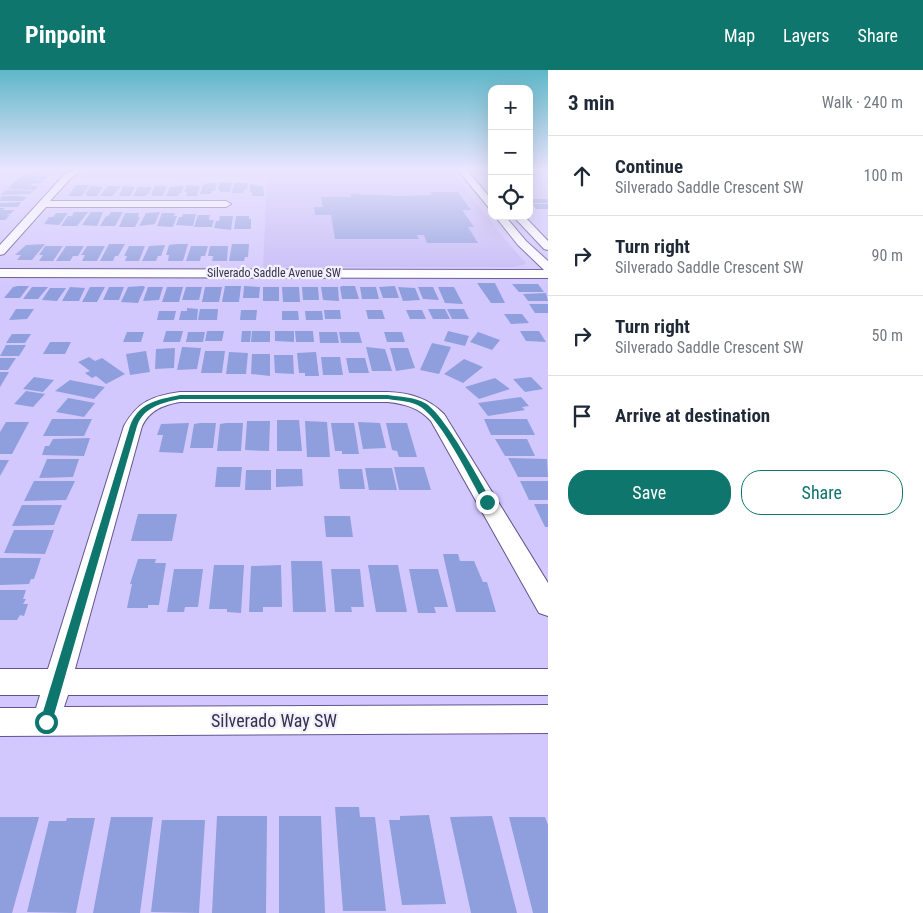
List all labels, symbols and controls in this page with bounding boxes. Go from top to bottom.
text: Pinpoint [25,21,106,49]
text: Map [724,25,755,46]
text: Layers [783,25,830,46]
text: Share [858,25,898,46]
map controls [488,85,533,220]
button: + [488,85,533,130]
text: 3 min [568,91,615,115]
text: Walk · 240 m [822,93,903,112]
button: − [488,130,533,175]
text: Continue [615,155,683,178]
icon: ahead [568,162,596,190]
text: 100 m [864,166,903,185]
button: locate [488,175,533,220]
text: Silverado Saddle Crescent SW [615,178,804,197]
text: Turn right [615,235,690,258]
icon: right [568,242,596,270]
text: 90 m [871,246,903,265]
text: Silverado Saddle Crescent SW [615,258,804,277]
street label: Silverado Saddle Avenue SW [207,266,341,280]
text: Turn right [615,315,690,338]
icon: right [568,322,596,350]
text: 50 m [871,326,903,345]
text: Silverado Saddle Crescent SW [615,338,804,357]
icon: arrive [568,402,596,430]
text: Arrive at destination [615,404,770,427]
button: Save [568,470,731,515]
button: Share [741,470,903,515]
route end [476,491,499,514]
street label: Silverado Way SW [211,710,337,731]
route start [35,711,58,734]

